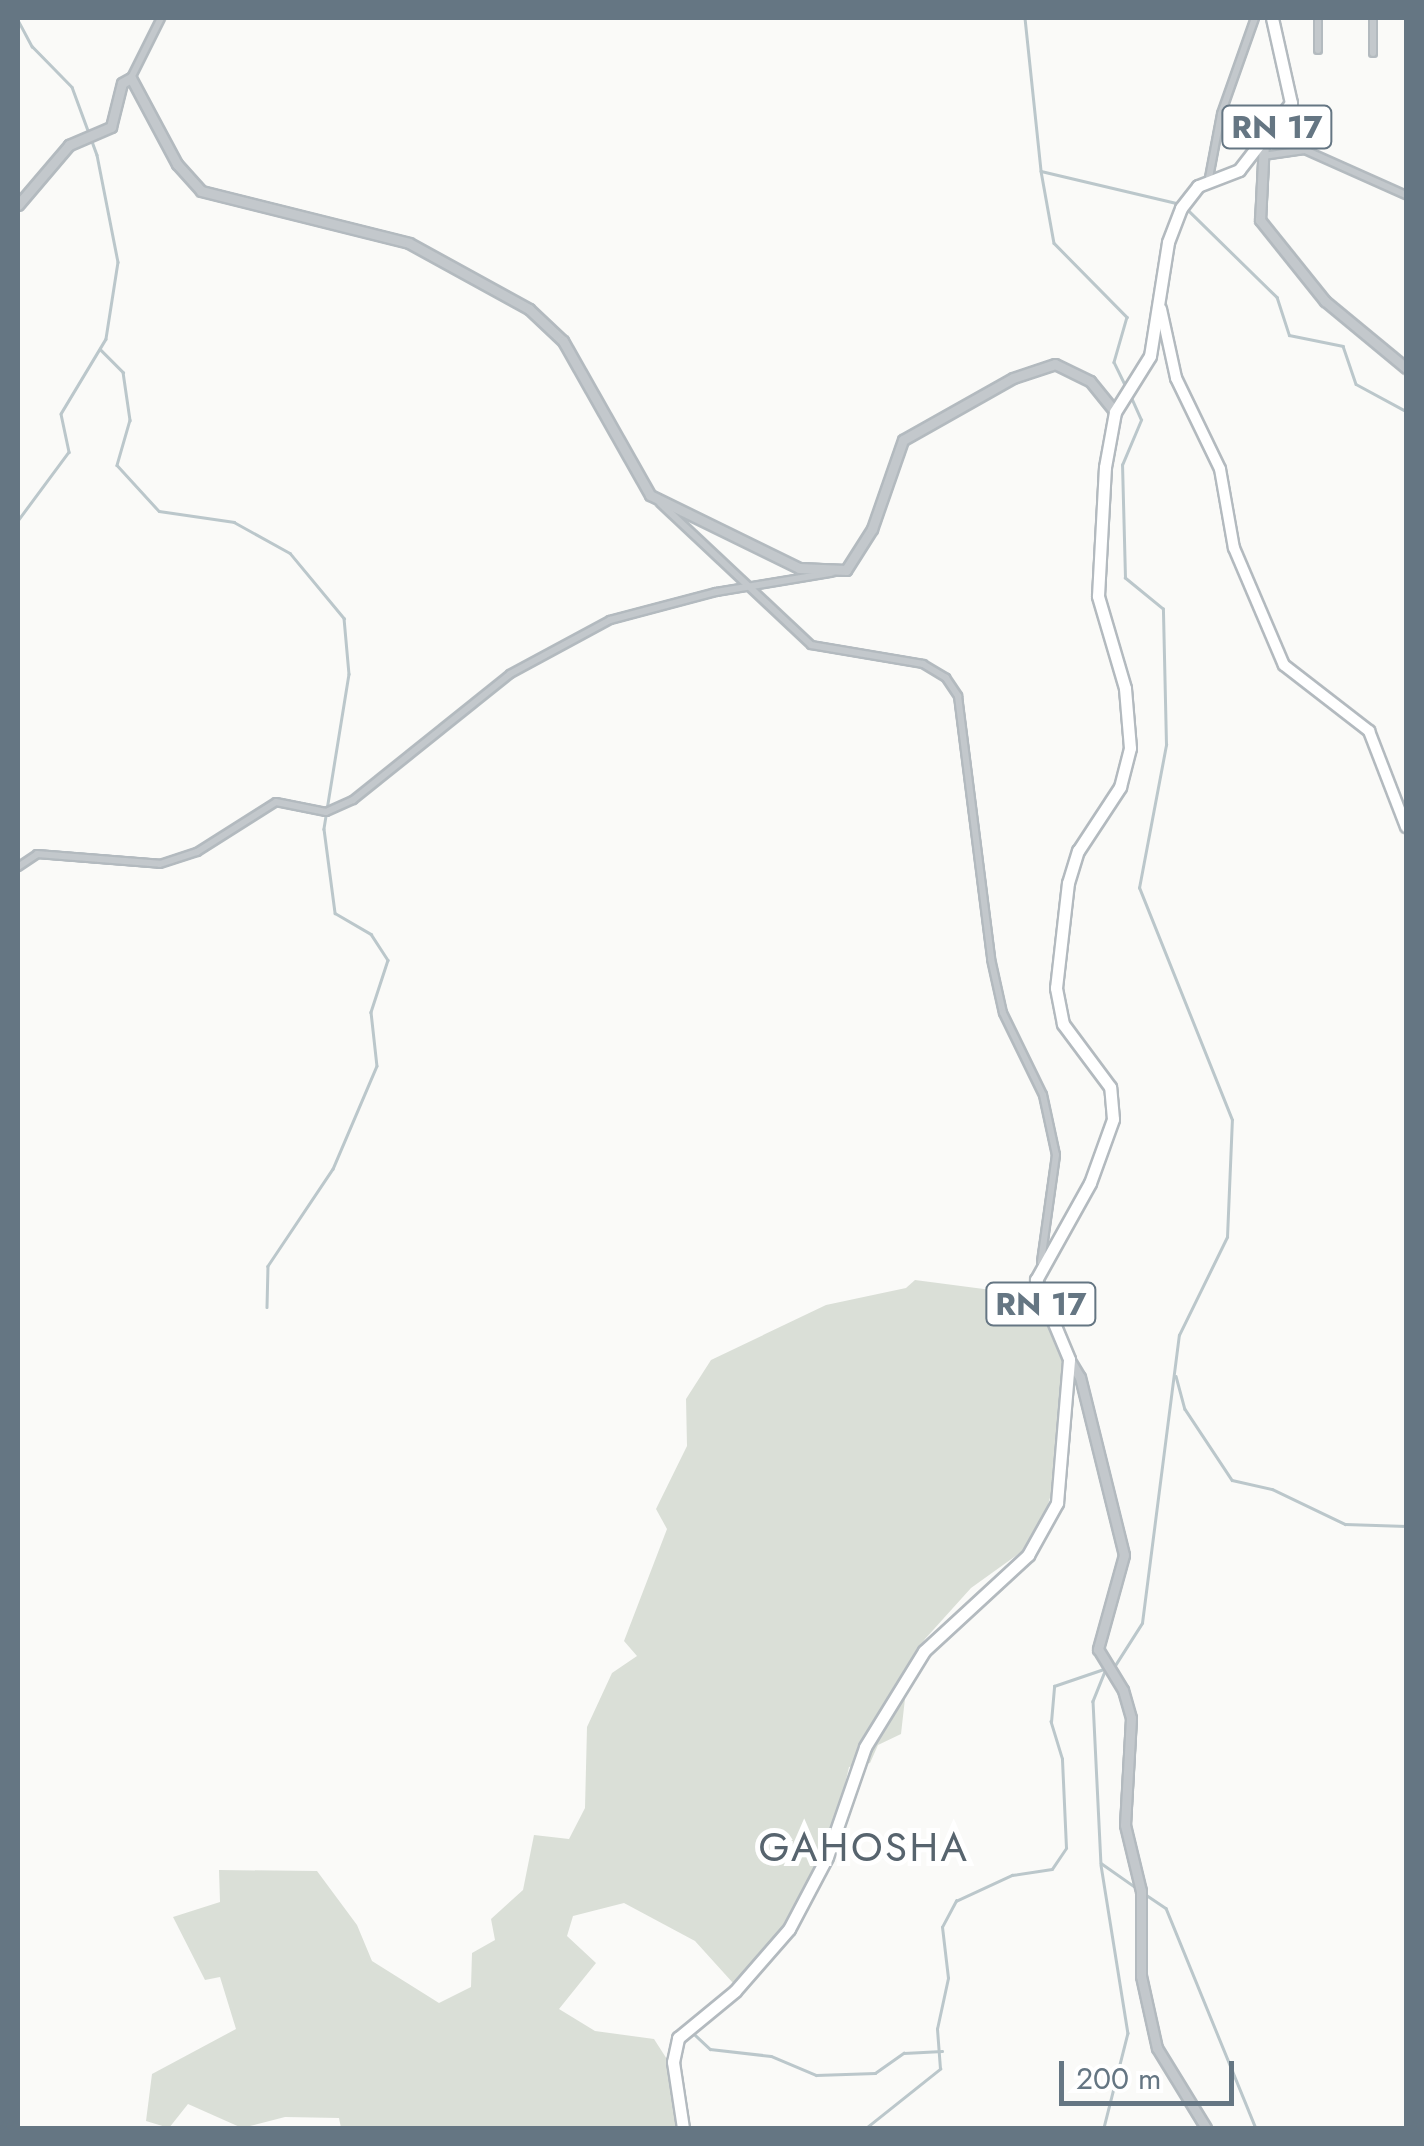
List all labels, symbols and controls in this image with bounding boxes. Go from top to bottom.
road number: RN 17 [1220,100,1334,154]
road number: RN 17 [984,1277,1098,1331]
district label: GAHOSHA [759,1823,969,1871]
scale bar [1064,2041,1239,2103]
text: 200 m [1076,2057,1161,2100]

